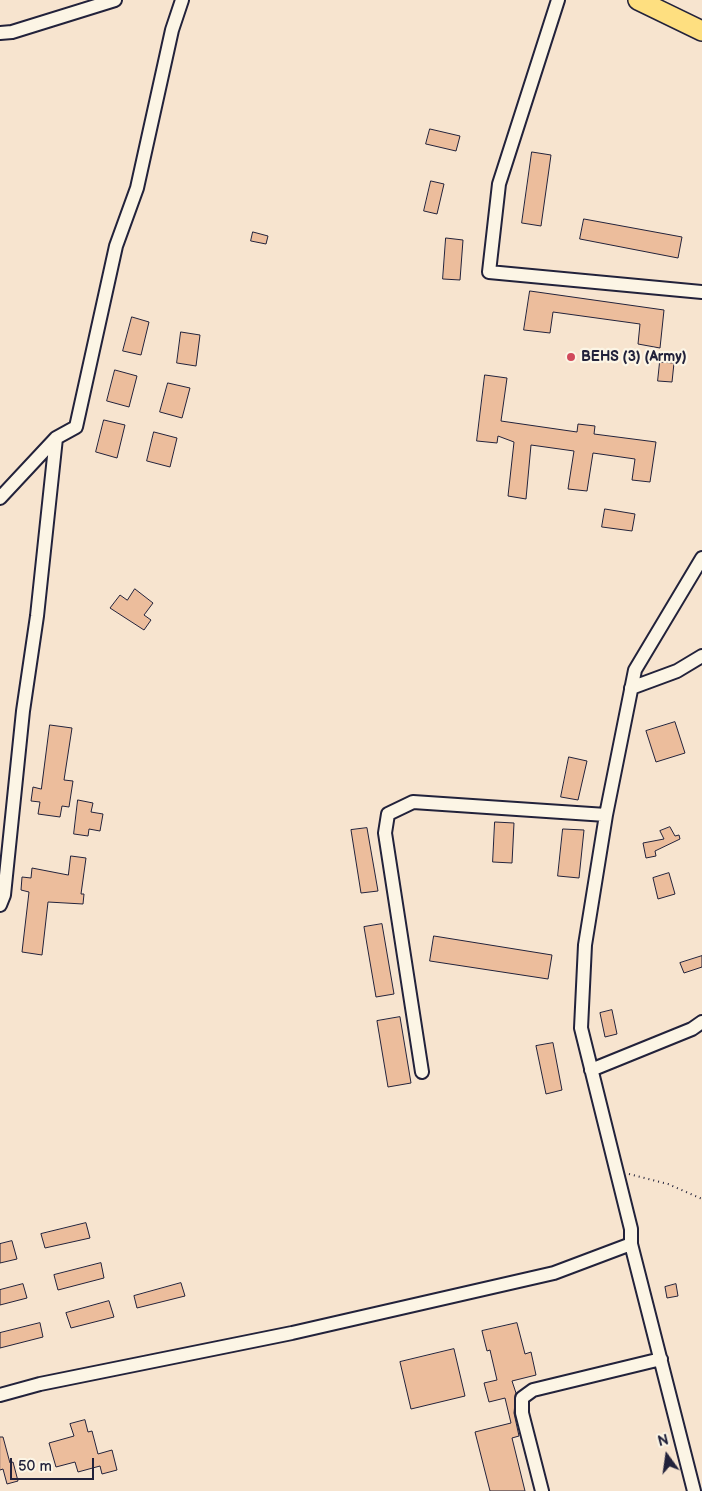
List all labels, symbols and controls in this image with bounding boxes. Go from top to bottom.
place label: BEHS (3) (Army) [581,349,687,365]
marker: BEHS (3) (Army) [565,351,577,363]
north arrow [642,1431,692,1481]
text: N [656,1431,670,1450]
scale bar [12,1448,96,1480]
text: 50 m [18,1457,52,1476]

